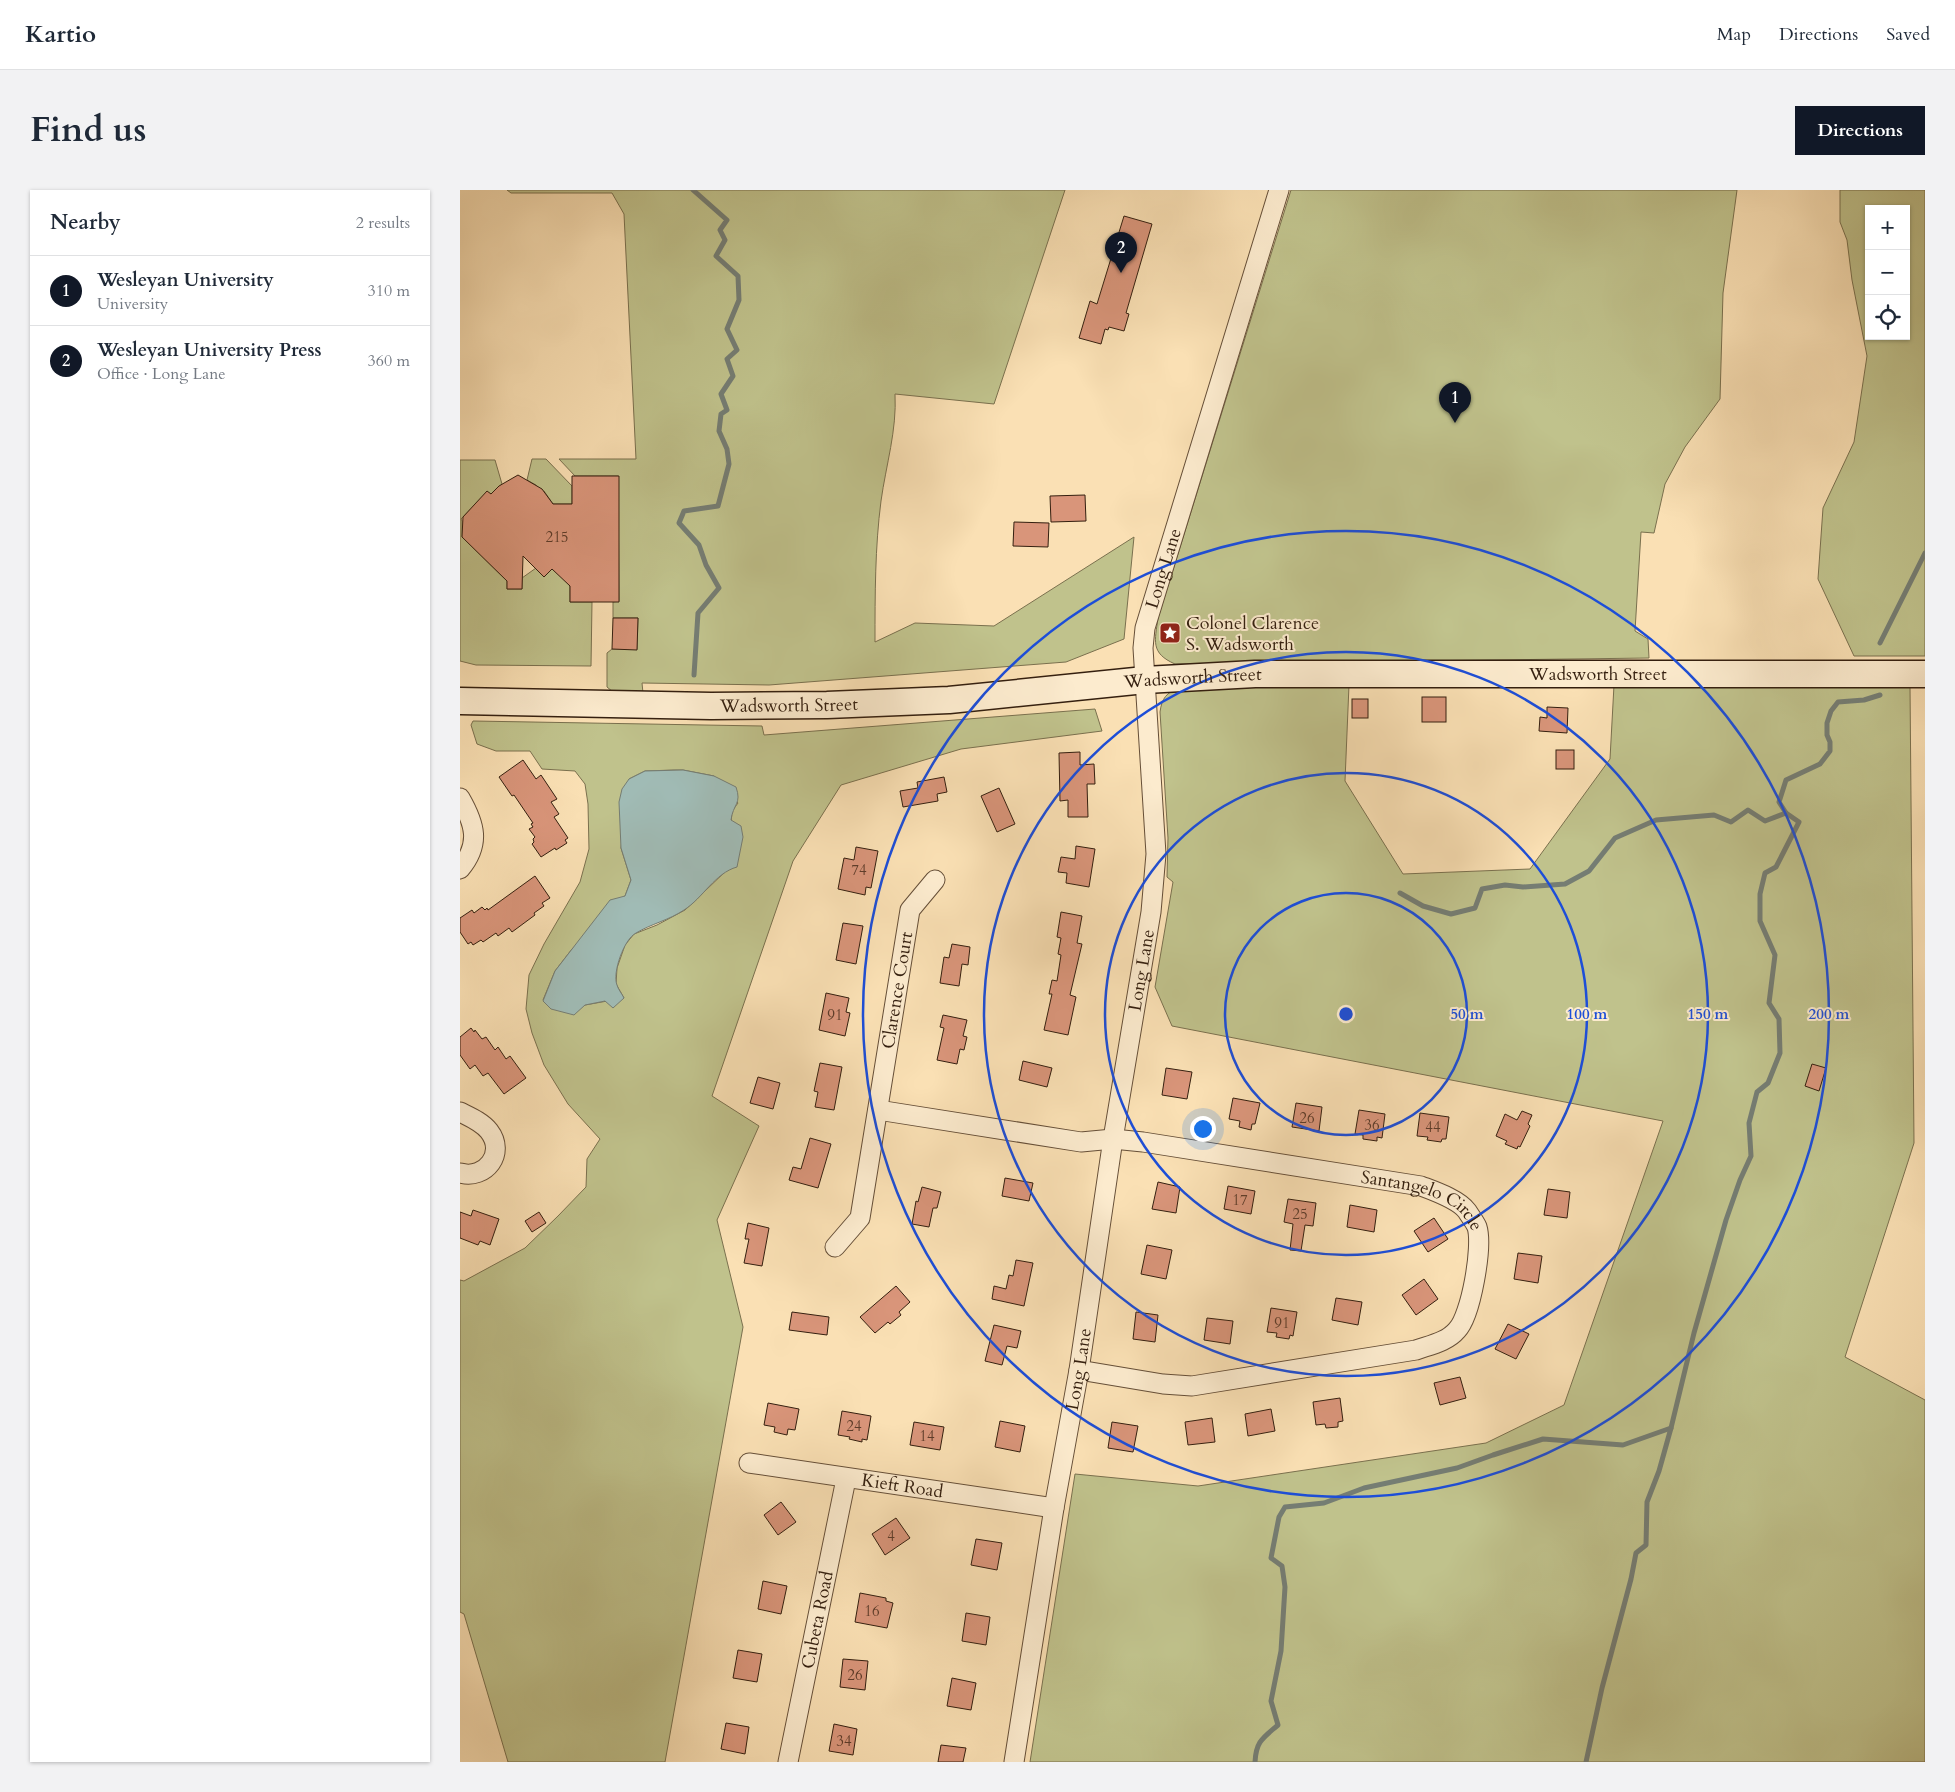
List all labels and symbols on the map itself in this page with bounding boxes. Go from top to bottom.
pin: 2 [1105,232,1137,273]
pin: 1 [1439,382,1471,423]
street label: Long Lane [1139,525,1187,612]
house number: 215 [545,527,569,547]
place label: Colonel Clarence S. Wadsworth [1186,611,1319,657]
place icon: Colonel Clarence S. Wadsworth [1158,621,1182,645]
street label: Wadsworth Street [1122,661,1262,695]
street label: Wadsworth Street [1528,662,1667,687]
street label: Wadsworth Street [719,691,859,718]
house number: 74 [851,860,867,880]
street label: Long Lane [1122,927,1160,1013]
street label: Clarence Court [875,930,919,1051]
text: 50 m [1450,1004,1484,1024]
text: 100 m [1567,1004,1608,1024]
text: 150 m [1688,1004,1729,1024]
text: 200 m [1809,1004,1850,1024]
house number: 91 [827,1005,843,1025]
centre of rings [1337,1005,1355,1023]
house number: 26 [1299,1108,1315,1128]
house number: 36 [1364,1115,1380,1135]
your location [1190,1116,1216,1142]
house number: 44 [1425,1117,1441,1137]
street label: Santangelo Circle [1359,1164,1489,1235]
house number: 17 [1232,1190,1248,1210]
house number: 25 [1292,1204,1308,1224]
house number: 91 [1274,1313,1290,1333]
street label: Long Lane [1059,1327,1097,1412]
house number: 24 [846,1416,862,1436]
house number: 14 [919,1426,935,1446]
street label: Kieft Road [860,1467,945,1504]
house number: 4 [887,1526,895,1546]
street label: Cubeta Road [795,1568,839,1671]
house number: 16 [864,1601,880,1621]
house number: 26 [847,1665,863,1685]
house number: 34 [836,1731,852,1751]

